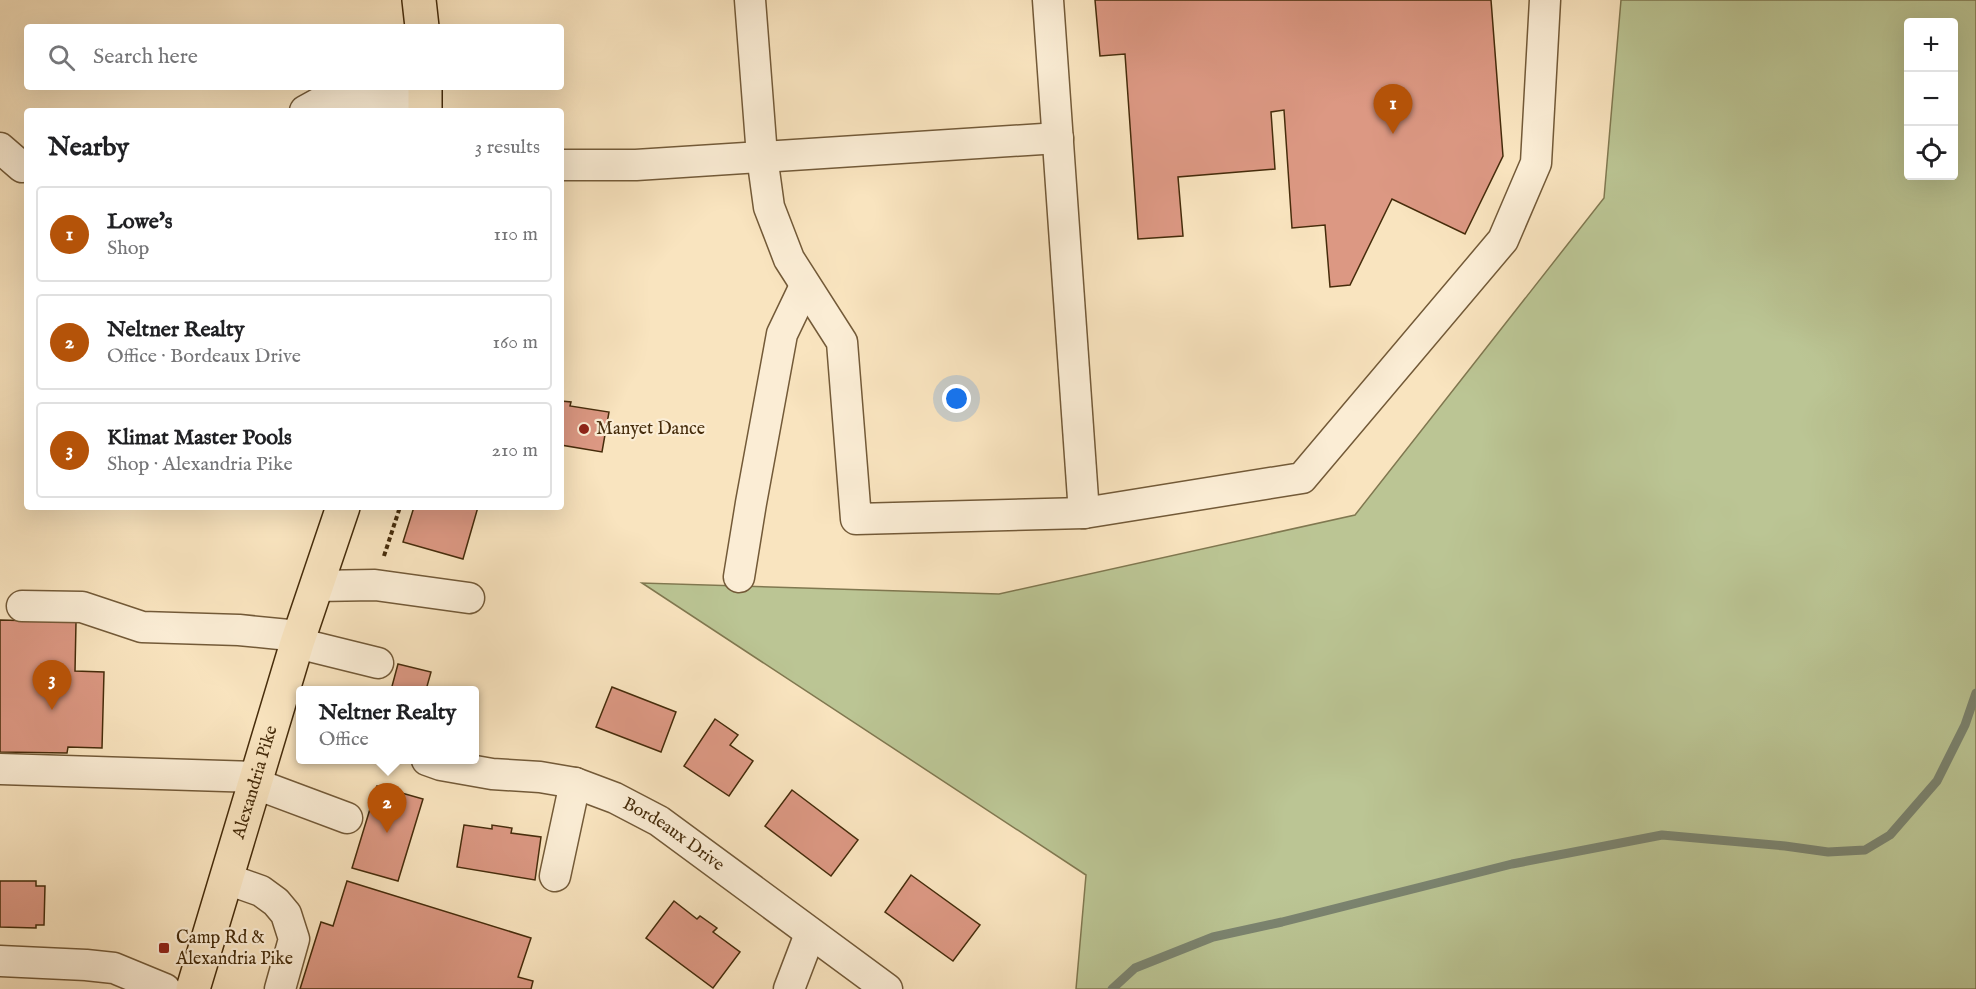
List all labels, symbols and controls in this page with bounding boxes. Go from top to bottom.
map controls [1904,18,1958,180]
button: + [1904,18,1958,72]
search box [24,24,564,90]
icon: search [45,41,78,74]
text: Search here [93,43,198,71]
button: − [1904,72,1958,126]
pin: 1 [1374,84,1412,134]
button: locate [1904,126,1958,180]
text: Nearby [48,131,129,164]
text: 3 results [475,135,540,160]
text: Lowe's [107,208,173,236]
text: 1 [66,222,73,247]
text: 110 m [494,222,538,247]
text: Shop [107,236,149,261]
text: Neltner Realty [107,316,244,344]
text: 2 [65,330,74,355]
text: 160 m [492,330,538,355]
text: Office · Bordeaux Drive [107,344,301,369]
your location [942,384,971,413]
place label: Manyet Dance [596,418,705,441]
marker: Manyet Dance [577,422,591,436]
text: Klimat Master Pools [107,424,292,452]
text: 3 [66,438,73,463]
text: 210 m [492,438,538,463]
text: Shop · Alexandria Pike [107,452,293,477]
pin: 3 [32,660,72,710]
popup [296,686,479,764]
text: Neltner Realty [319,699,456,727]
street label: Alexandria Pike [227,723,283,843]
text: Office [319,727,369,752]
pin: 2 [368,784,406,833]
street label: Bordeaux Drive [619,792,729,877]
place label: Camp Rd & Alexandria Pike [175,927,293,971]
marker: Camp Rd & Alexandria Pike [157,941,171,955]

